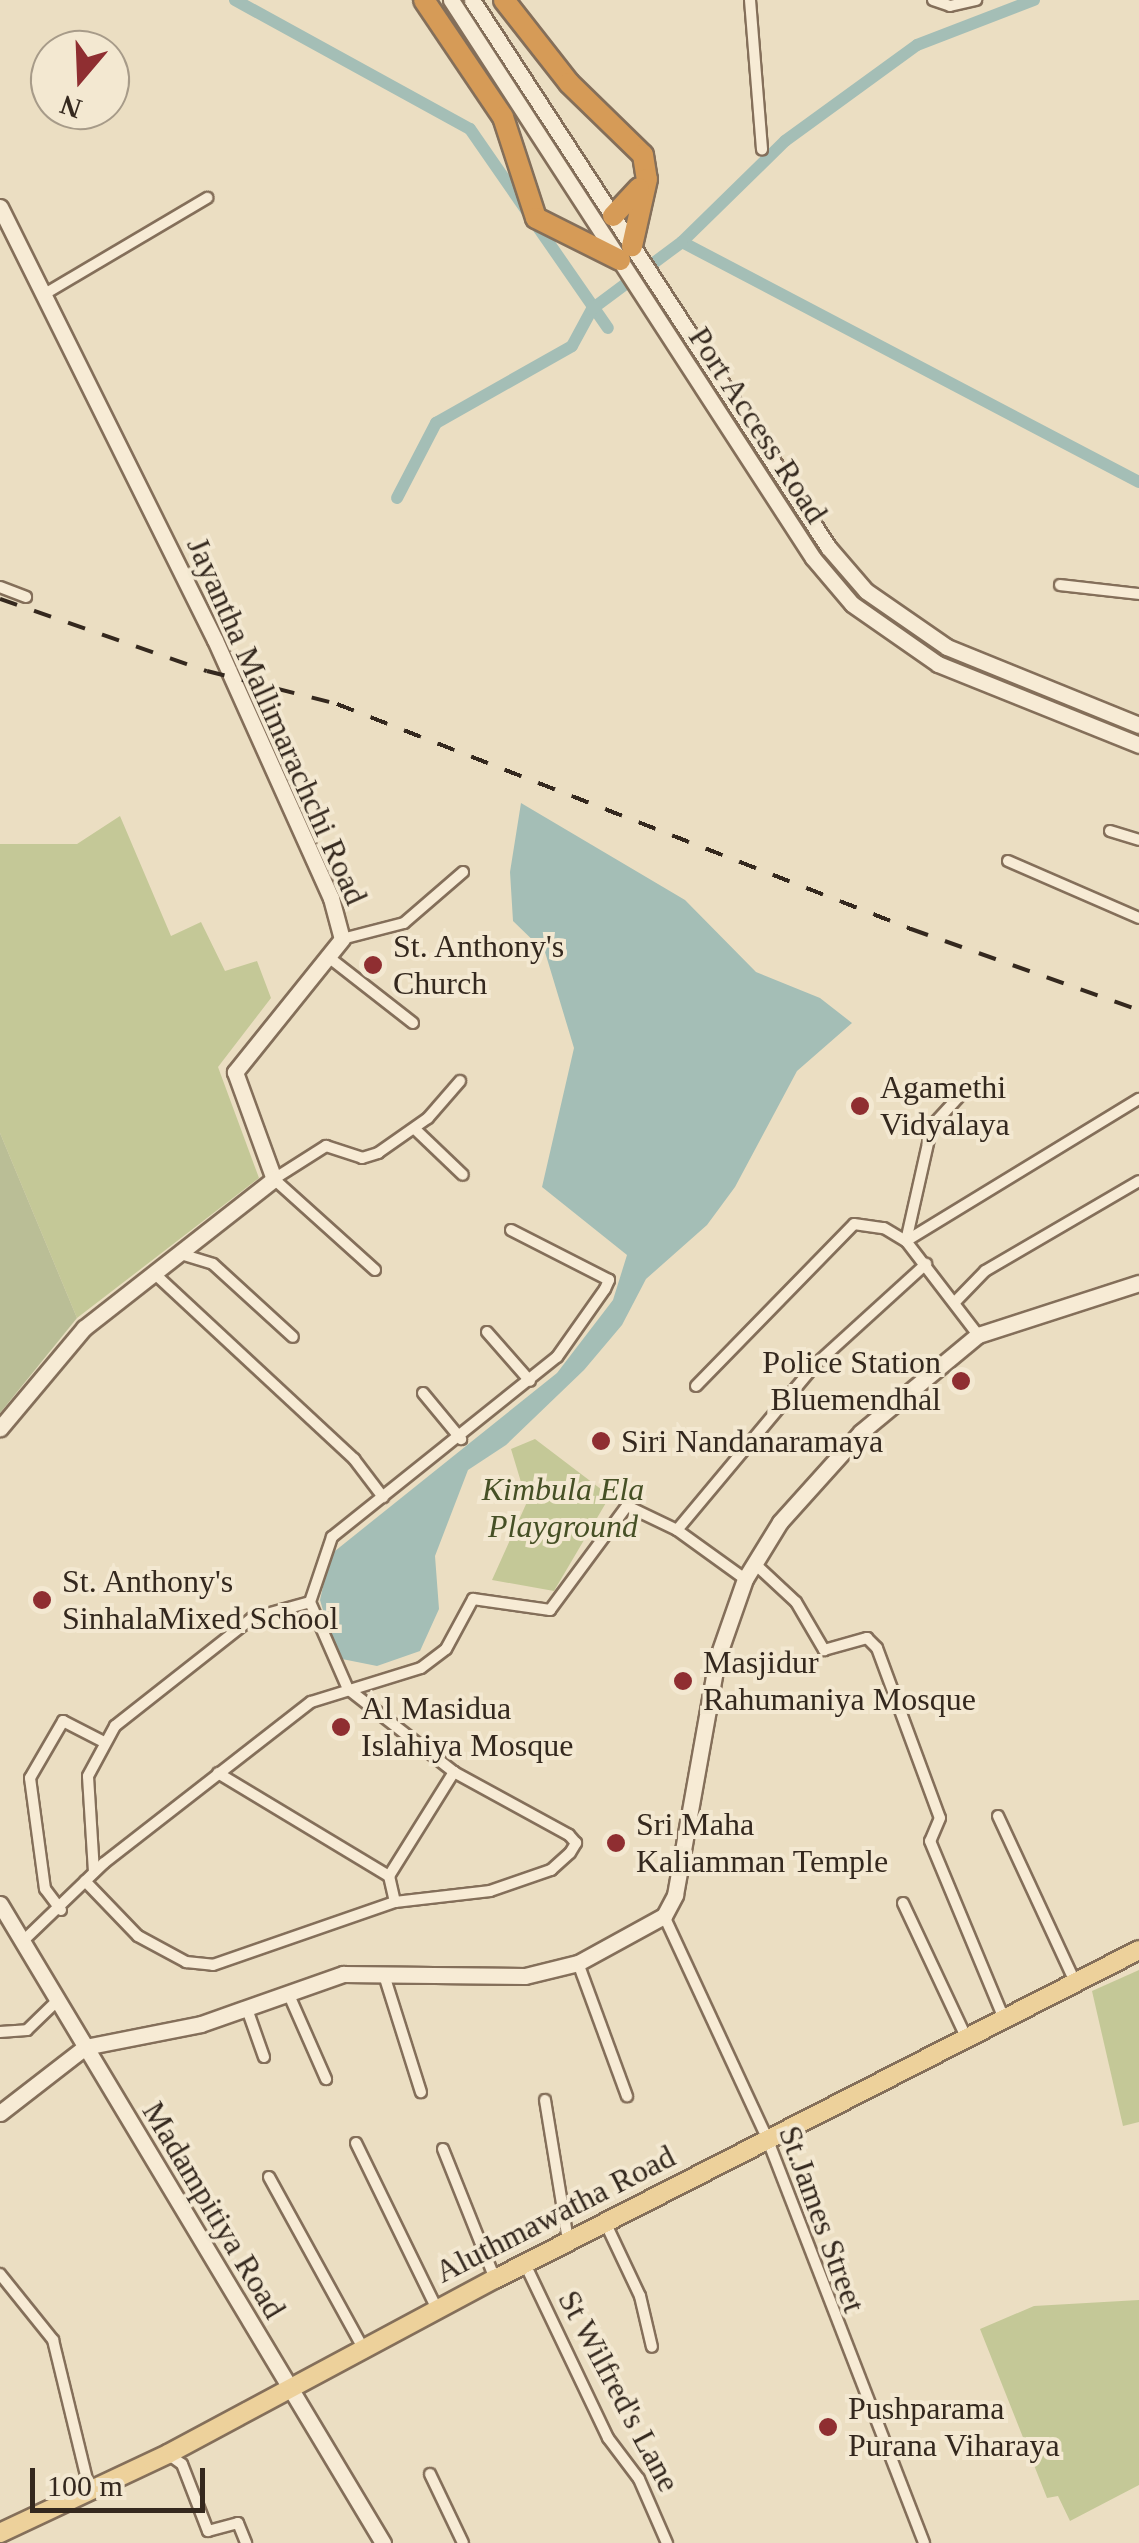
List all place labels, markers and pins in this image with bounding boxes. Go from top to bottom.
place label: St. Anthony's Church [393,928,566,1003]
marker: St. Anthony's Church [362,954,384,976]
place label: Agamethi Vidyalaya [880,1069,1010,1144]
marker: Agamethi Vidyalaya [849,1095,871,1117]
place label: Police Station Bluemendhal [762,1344,941,1419]
marker: Police Station Bluemendhal [950,1370,972,1392]
place label: Siri Nandanaramaya [621,1422,883,1460]
marker: Siri Nandanaramaya [590,1430,612,1452]
place label: St. Anthony's SinhalaMixed School [62,1563,338,1638]
marker: St. Anthony's SinhalaMixed School [31,1589,53,1611]
place label: Masjidur Rahumaniya Mosque [703,1644,976,1719]
marker: Masjidur Rahumaniya Mosque [672,1670,694,1692]
place label: Al Masidua Islahiya Mosque [361,1690,573,1765]
marker: Al Masidua Islahiya Mosque [330,1716,352,1738]
place label: Sri Maha Kaliamman Temple [636,1806,889,1881]
marker: Sri Maha Kaliamman Temple [605,1832,627,1854]
place label: Pushparama Purana Viharaya [848,2390,1060,2465]
marker: Pushparama Purana Viharaya [817,2416,839,2438]

